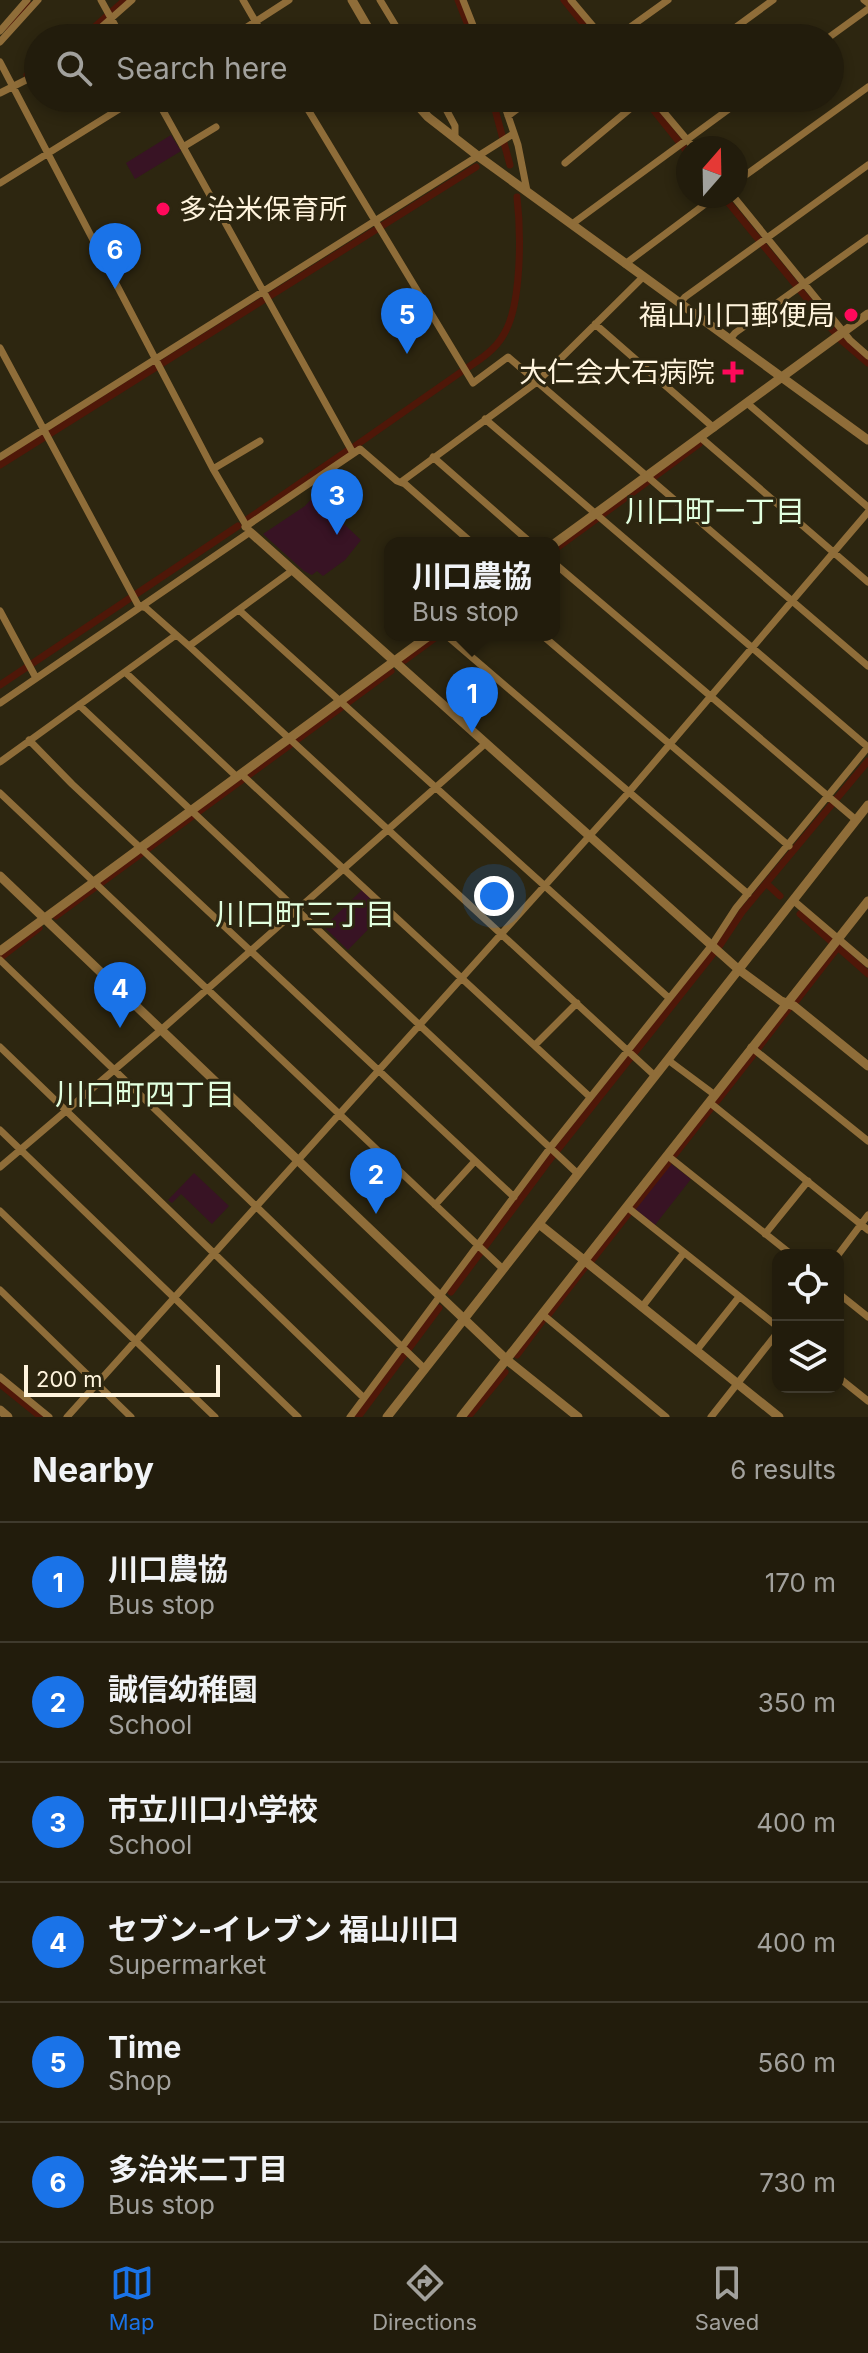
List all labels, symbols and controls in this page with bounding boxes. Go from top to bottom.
search box [24,24,844,112]
icon: search [52,46,96,90]
text: Search here [116,50,288,86]
north arrow [676,136,748,208]
place label: 多治米保育所 [179,192,347,226]
marker: 多治米保育所 [154,200,172,218]
pin: 6 [89,223,141,289]
pin: 5 [381,288,433,354]
place label: 福山川口郵便局 [639,298,835,332]
marker: 福山川口郵便局 [842,306,860,324]
place label: 大仁会大石病院 [519,355,715,389]
marker: 大仁会大石病院 [722,361,744,383]
pin: 3 [311,469,363,535]
district label: 川口町一丁目 [625,493,805,529]
popup [384,537,560,641]
text: 川口農協 [412,558,532,594]
text: Bus stop [412,596,519,627]
pin: 1 [446,667,498,733]
your location [474,876,514,916]
district label: 川口町三丁目 [215,896,395,932]
pin: 4 [94,962,146,1028]
district label: 川口町四丁目 [55,1076,235,1112]
pin: 2 [350,1148,402,1214]
map controls [772,1249,844,1393]
button: locate [772,1249,844,1321]
button: layers [772,1321,844,1393]
scale bar [24,1361,220,1397]
text: 200 m [36,1366,103,1392]
text: Nearby [32,1449,154,1490]
text: 6 results [730,1454,836,1485]
text: 川口農協 [108,1551,228,1587]
text: 1 [52,1567,64,1598]
text: 170 m [765,1567,836,1598]
text: Bus stop [108,1589,215,1620]
text: 誠信幼稚園 [108,1671,258,1707]
text: 2 [50,1687,66,1718]
text: 350 m [758,1687,836,1718]
text: School [108,1709,192,1740]
text: 市立川口小学校 [108,1791,318,1827]
text: 3 [50,1807,66,1838]
text: 400 m [756,1807,836,1838]
text: School [108,1829,192,1860]
text: セブン-イレブン 福山川口 [108,1911,459,1947]
text: 4 [49,1927,67,1958]
text: 400 m [756,1927,836,1958]
text: Supermarket [108,1949,266,1980]
text: Time [108,2029,181,2065]
text: 5 [50,2047,66,2078]
text: 560 m [758,2047,836,2078]
text: Shop [108,2065,172,2096]
text: 多治米二丁目 [108,2151,288,2187]
text: 6 [50,2167,66,2198]
text: 730 m [759,2167,836,2198]
text: Bus stop [108,2189,215,2220]
tab: Map [109,2261,155,2335]
tab: Directions [372,2261,477,2335]
tab: Saved [695,2261,759,2335]

